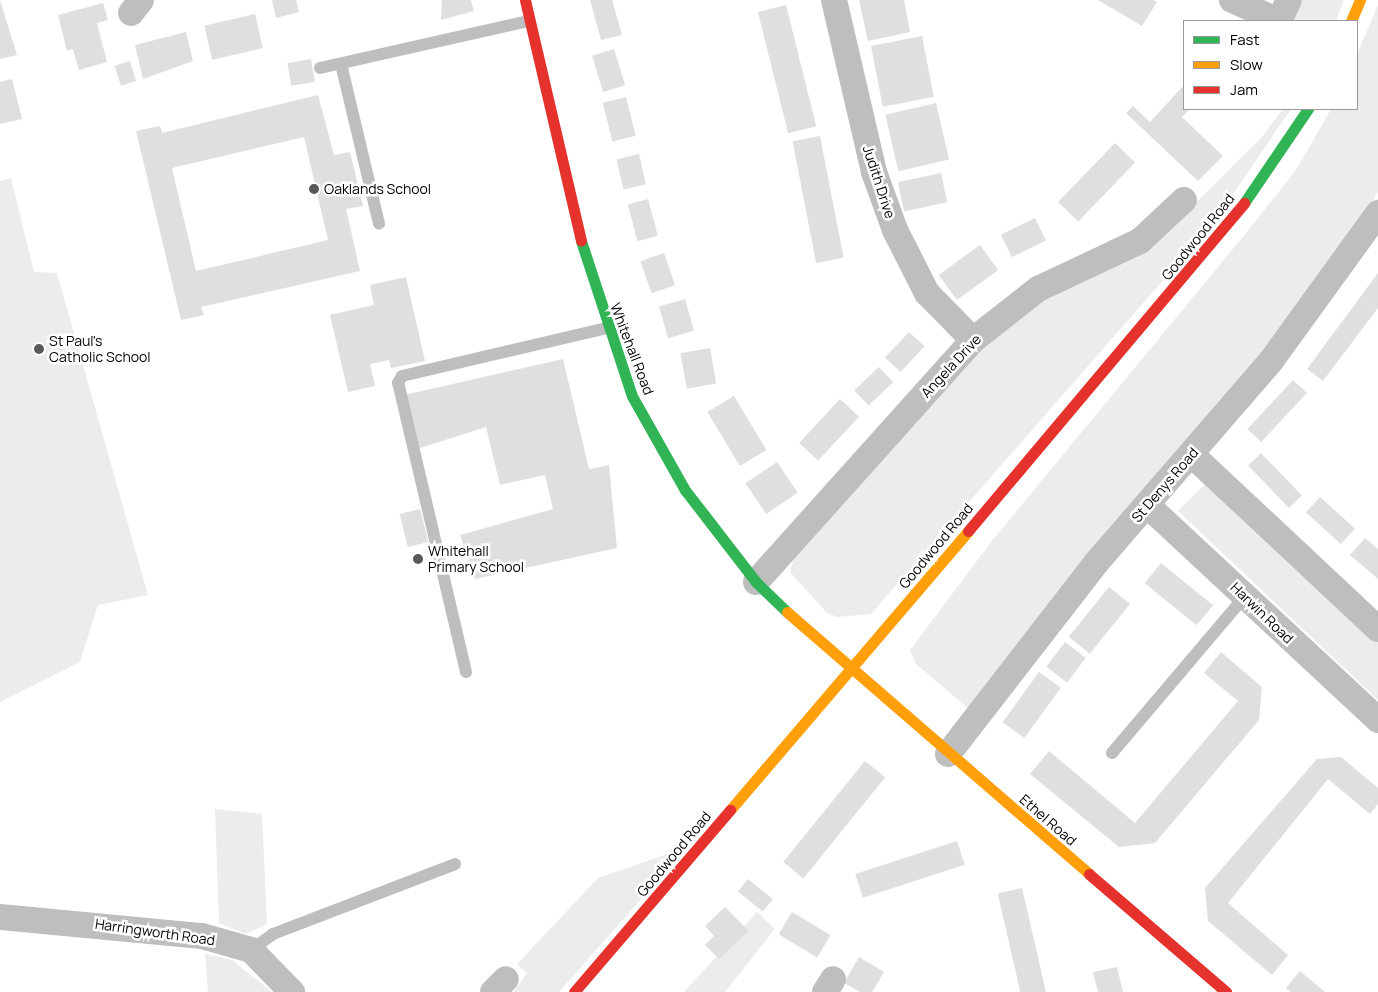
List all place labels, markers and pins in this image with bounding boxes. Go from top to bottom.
place label: Oaklands School [324,181,431,197]
marker: Oaklands School [308,183,320,195]
place label: St Paul's Catholic School [49,333,151,366]
marker: St Paul's Catholic School [33,343,45,355]
place label: Whitehall Primary School [428,543,524,576]
marker: Whitehall Primary School [412,553,424,565]

